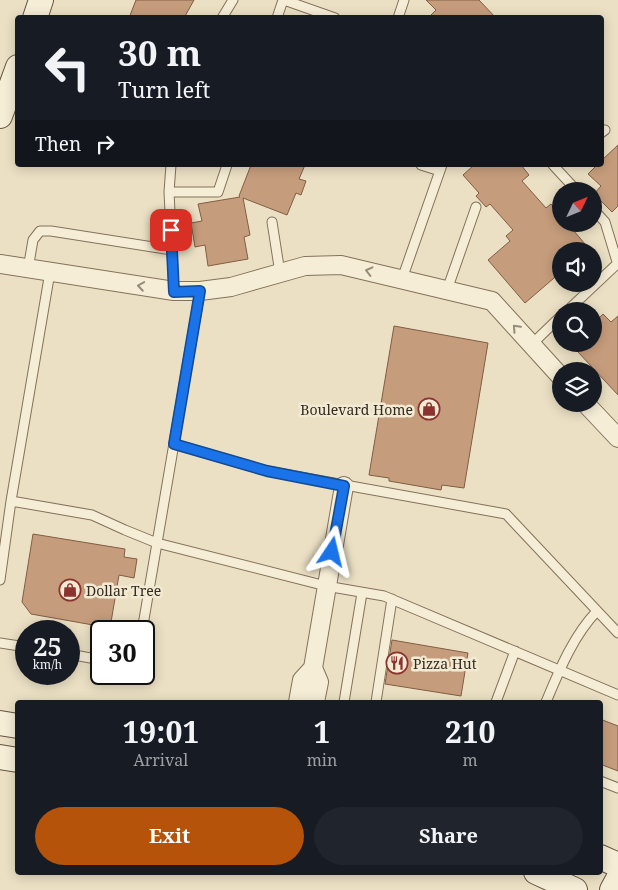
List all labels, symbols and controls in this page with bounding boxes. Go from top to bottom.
text: 30 m [118,29,201,76]
icon: left [35,35,100,100]
text: Turn left [118,74,210,104]
icon: right [91,130,119,158]
text: Then [35,131,81,157]
north arrow [552,182,602,232]
map controls [552,182,602,412]
pin [150,209,192,251]
icon: arrive [157,216,185,244]
button: sound [552,242,602,292]
one-way arrow [366,267,374,277]
one-way arrow [136,282,145,292]
button: search [552,302,602,352]
one-way arrow [513,325,522,334]
button: layers [552,362,602,412]
shop icon: Boulevard Home [417,397,441,421]
place label: Boulevard Home [300,400,413,419]
position arrow [305,525,357,577]
shop icon: Dollar Tree [58,578,82,602]
place label: Dollar Tree [86,581,161,600]
speed limit sign: 30 [90,620,155,685]
text: 25 [33,629,62,663]
restaurant icon: Pizza Hut [385,651,409,675]
place label: Pizza Hut [413,654,477,673]
text: km/h [33,656,62,673]
text: 19:01 [122,711,199,752]
text: 1 [314,711,330,752]
text: 210 [445,711,496,752]
text: Arrival [134,749,188,771]
text: min [307,749,337,771]
text: m [463,749,478,771]
button: Exit [35,807,304,865]
button: Share [314,807,583,865]

